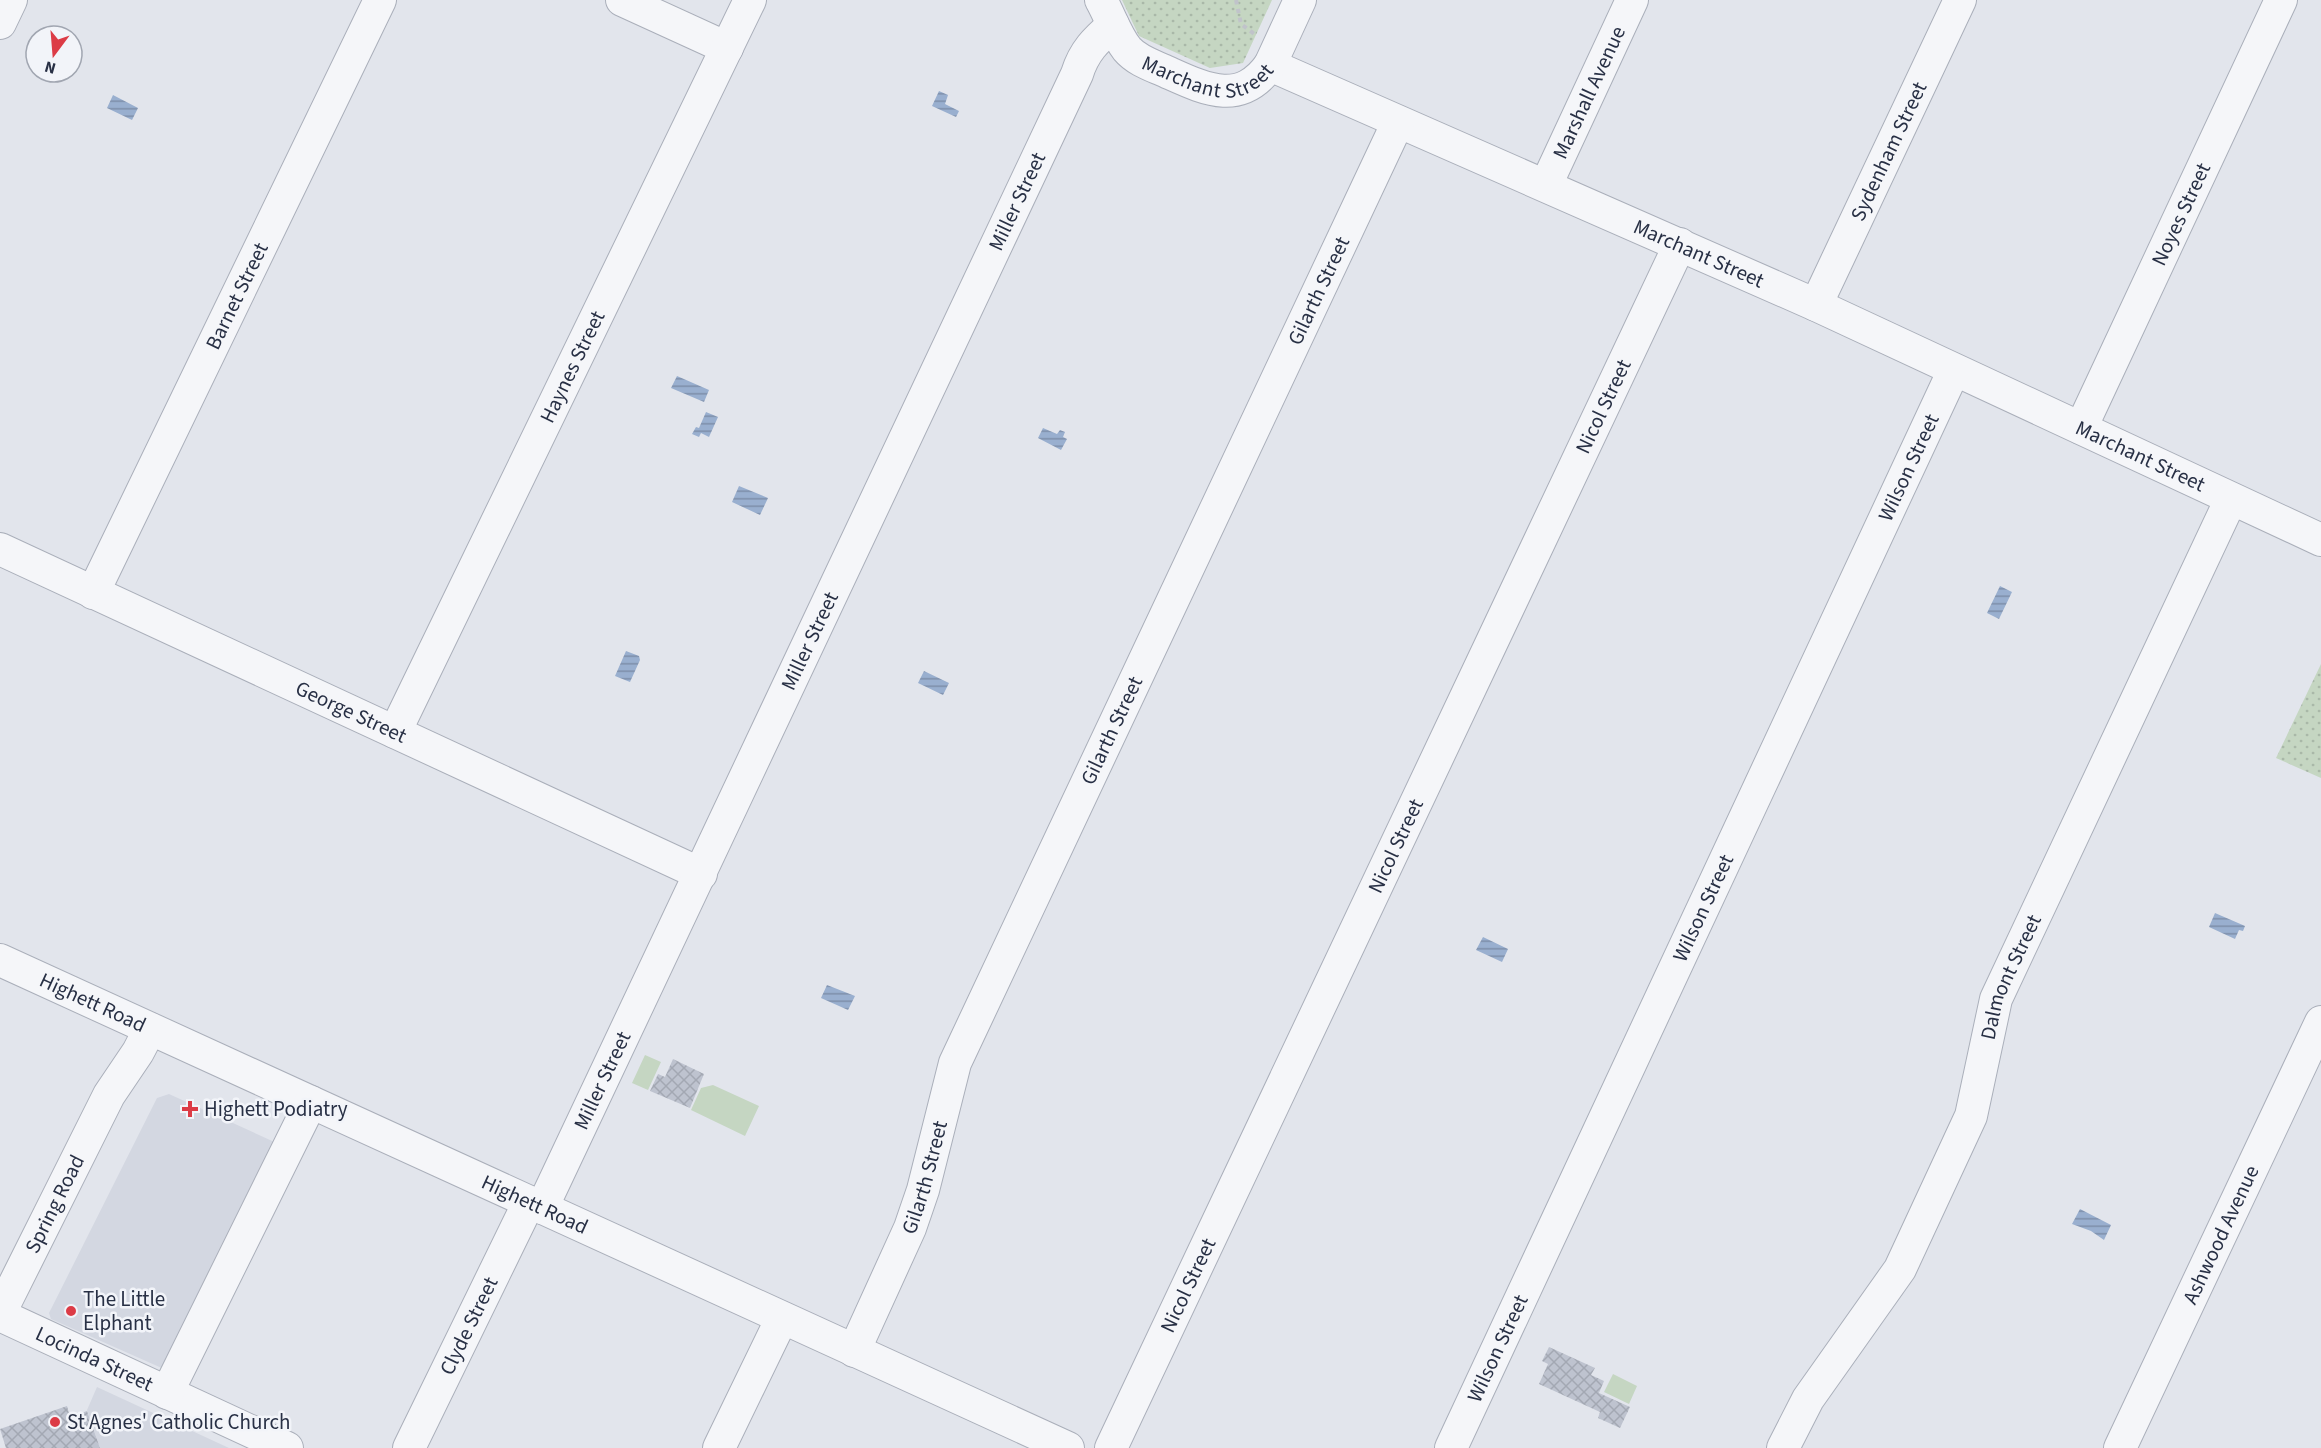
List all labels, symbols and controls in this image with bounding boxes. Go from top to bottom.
street label: Marshall Avenue [1545,21,1633,164]
north arrow [24,24,84,84]
street label: Marchant Street [1137,48,1281,106]
text: N [42,55,58,79]
street label: Sydenham Street [1843,77,1934,226]
street label: Miller Street [981,147,1053,256]
street label: Noyes Street [2144,158,2218,271]
street label: Marchant Street [1629,212,1769,295]
street label: Gilarth Street [1280,231,1357,350]
street label: Barnet Street [198,237,276,355]
street label: Haynes Street [532,305,612,428]
street label: Nicol Street [1568,354,1638,459]
street label: Wilson Street [1870,409,1947,526]
street label: Marchant Street [2071,413,2210,499]
street label: Miller Street [773,587,846,695]
street label: Gilarth Street [1073,671,1150,790]
street label: George Street [291,673,412,751]
street label: Nicol Street [1360,794,1431,898]
street label: Wilson Street [1665,849,1741,967]
street label: Dalmont Street [1973,909,2049,1042]
street label: Highett Road [35,965,151,1040]
street label: Miller Street [566,1026,638,1135]
place label: Highett Podiatry [204,1094,348,1124]
marker: Highett Podiatry [181,1100,199,1118]
street label: Gilarth Street [894,1117,955,1238]
street label: Spring Road [17,1149,92,1258]
street label: Ashwood Avenue [2175,1160,2266,1309]
street label: Highett Road [477,1167,593,1242]
street label: Nicol Street [1153,1233,1223,1338]
street label: Clyde Street [432,1272,505,1380]
place label: The Little Elphant [83,1284,165,1338]
street label: Wilson Street [1459,1290,1536,1407]
marker: The Little Elphant [64,1304,78,1318]
street label: Locinda Street [31,1318,158,1399]
place label: St Agnes' Catholic Church [67,1407,291,1437]
marker: St Agnes' Catholic Church [48,1415,62,1429]

